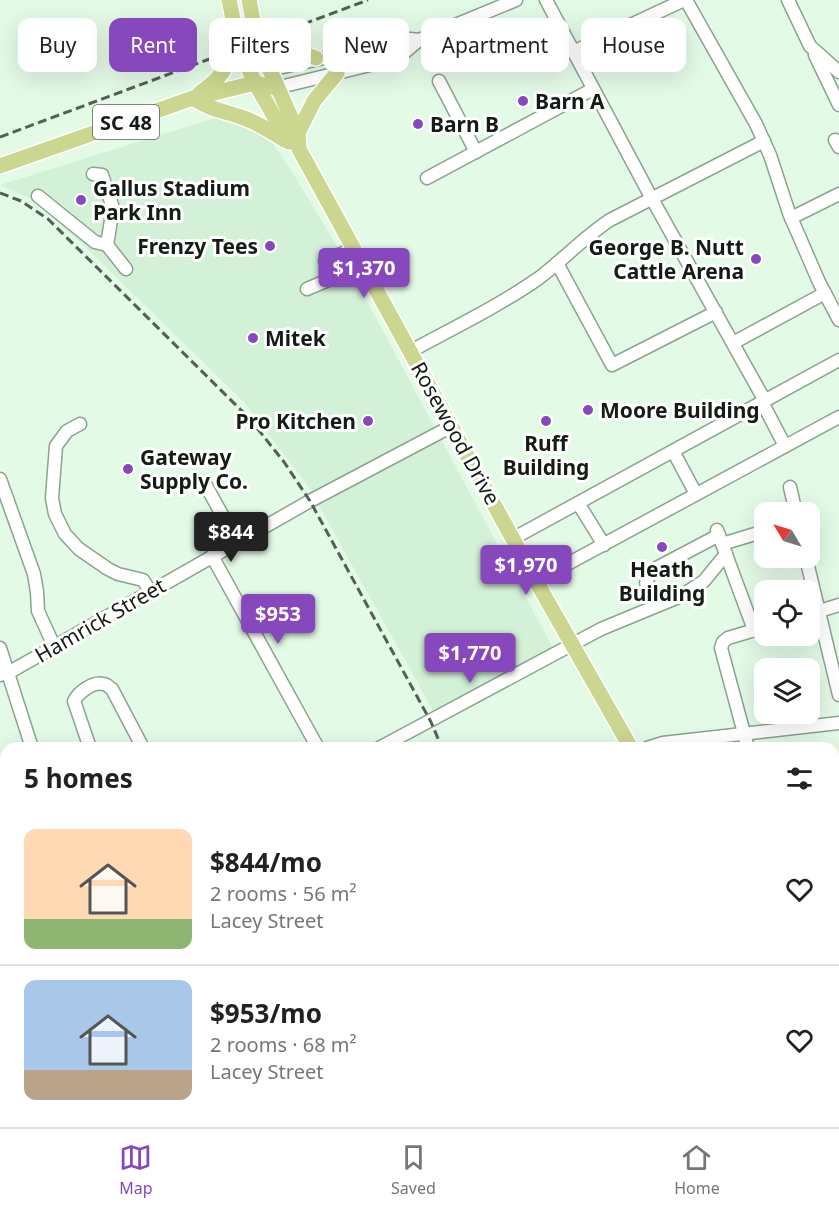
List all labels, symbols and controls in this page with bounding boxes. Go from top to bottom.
chip: Buy [18,18,97,72]
chip: Rent [109,18,197,72]
chip: Filters [209,18,311,72]
chip: New [323,18,409,72]
chip: Apartment [421,18,569,72]
chip: House [581,18,686,72]
place label: Barn A [535,87,605,115]
marker: Barn A [516,94,530,108]
road number: SC 48 [93,105,159,139]
place label: Barn B [430,110,499,138]
marker: Barn B [411,117,425,131]
place label: Gallus Stadium Park Inn [93,174,250,226]
marker: Gallus Stadium Park Inn [74,193,88,207]
place label: Frenzy Tees [137,232,258,260]
place label: George B. Nutt Cattle Arena [589,233,744,285]
marker: Frenzy Tees [263,239,277,253]
pin: $1,370 [315,248,413,299]
marker: George B. Nutt Cattle Arena [749,252,763,266]
text: $1,370 [333,254,395,281]
place label: Mitek [265,324,327,352]
marker: Mitek [246,331,260,345]
street label: Rosewood Drive [405,356,507,510]
place label: Moore Building [600,396,760,424]
marker: Moore Building [581,403,595,417]
place label: Pro Kitchen [235,407,356,435]
marker: Pro Kitchen [361,414,375,428]
marker: Ruff Building [539,414,553,428]
place label: Ruff Building [503,429,589,481]
place label: Gateway Supply Co. [140,443,248,495]
marker: Gateway Supply Co. [121,462,135,476]
north arrow [754,502,820,568]
map controls [754,502,820,724]
pin: $844 [195,512,267,563]
text: $844 [208,518,254,545]
marker: Heath Building [655,540,669,554]
pin: $1,970 [477,545,575,596]
text: $1,970 [495,551,557,578]
place label: Heath Building [619,555,705,607]
street label: Hamrick Street [30,571,171,669]
button: locate [754,580,820,646]
pin: $953 [242,594,314,645]
text: $953 [255,600,301,627]
pin: $1,770 [421,633,519,684]
text: $1,770 [439,639,501,666]
button: layers [754,658,820,724]
text: 5 homes [24,760,133,796]
icon: filters [783,762,816,795]
text: $844/mo [210,844,322,880]
icon: home [72,853,144,925]
icon: heart [783,873,816,906]
text: 2 rooms · 56 m² [210,880,357,907]
text: Lacey Street [210,907,323,934]
text: $953/mo [210,995,322,1031]
icon: home [72,1004,144,1076]
icon: heart [783,1024,816,1057]
text: 2 rooms · 68 m² [210,1031,357,1058]
text: Lacey Street [210,1058,323,1085]
tab: Map [119,1141,153,1199]
tab: Saved [391,1141,436,1199]
tab: Home [674,1141,720,1199]

